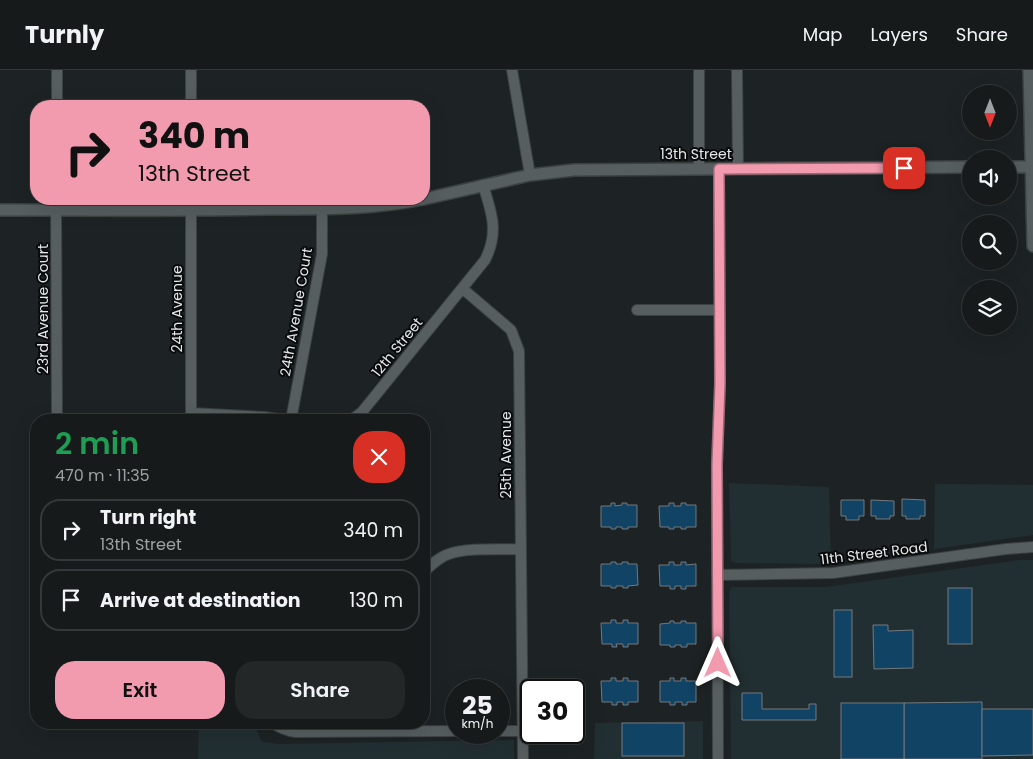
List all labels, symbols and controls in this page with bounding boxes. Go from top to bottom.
text: Turnly [25,18,104,51]
text: Map [803,22,843,47]
text: Layers [871,22,928,47]
text: Share [956,22,1008,47]
north arrow [962,85,1018,140]
map controls [962,85,1017,335]
text: 340 m [138,111,250,160]
icon: right [55,120,120,185]
street label: 13th Street [660,144,732,164]
pin [883,147,925,189]
button: sound [962,150,1017,205]
icon: arrive [890,154,918,182]
text: 13th Street [138,158,250,189]
button: search [962,215,1017,270]
street label: 23rd Avenue Court [33,244,53,374]
street label: 24th Avenue Court [275,246,317,378]
street label: 24th Avenue [167,265,187,353]
button: layers [962,280,1017,335]
street label: 12th Street [367,313,427,381]
street label: 25th Avenue [496,411,516,499]
text: 2 min [55,422,139,465]
button: close [353,431,405,483]
text: 470 m · 11:35 [55,464,150,487]
text: Turn right [100,504,196,531]
icon: right [57,516,85,544]
text: 340 m [343,517,403,544]
text: 13th Street [100,533,182,556]
street label: 11th Street Road [819,537,929,569]
icon: arrive [57,586,85,614]
text: Arrive at destination [100,587,301,614]
text: 130 m [349,587,403,614]
position arrow [691,636,743,688]
button: Exit [55,661,225,719]
button: Share [235,661,405,719]
speed limit sign: 30 [520,679,585,744]
text: 25 [462,688,493,723]
text: km/h [462,715,493,732]

